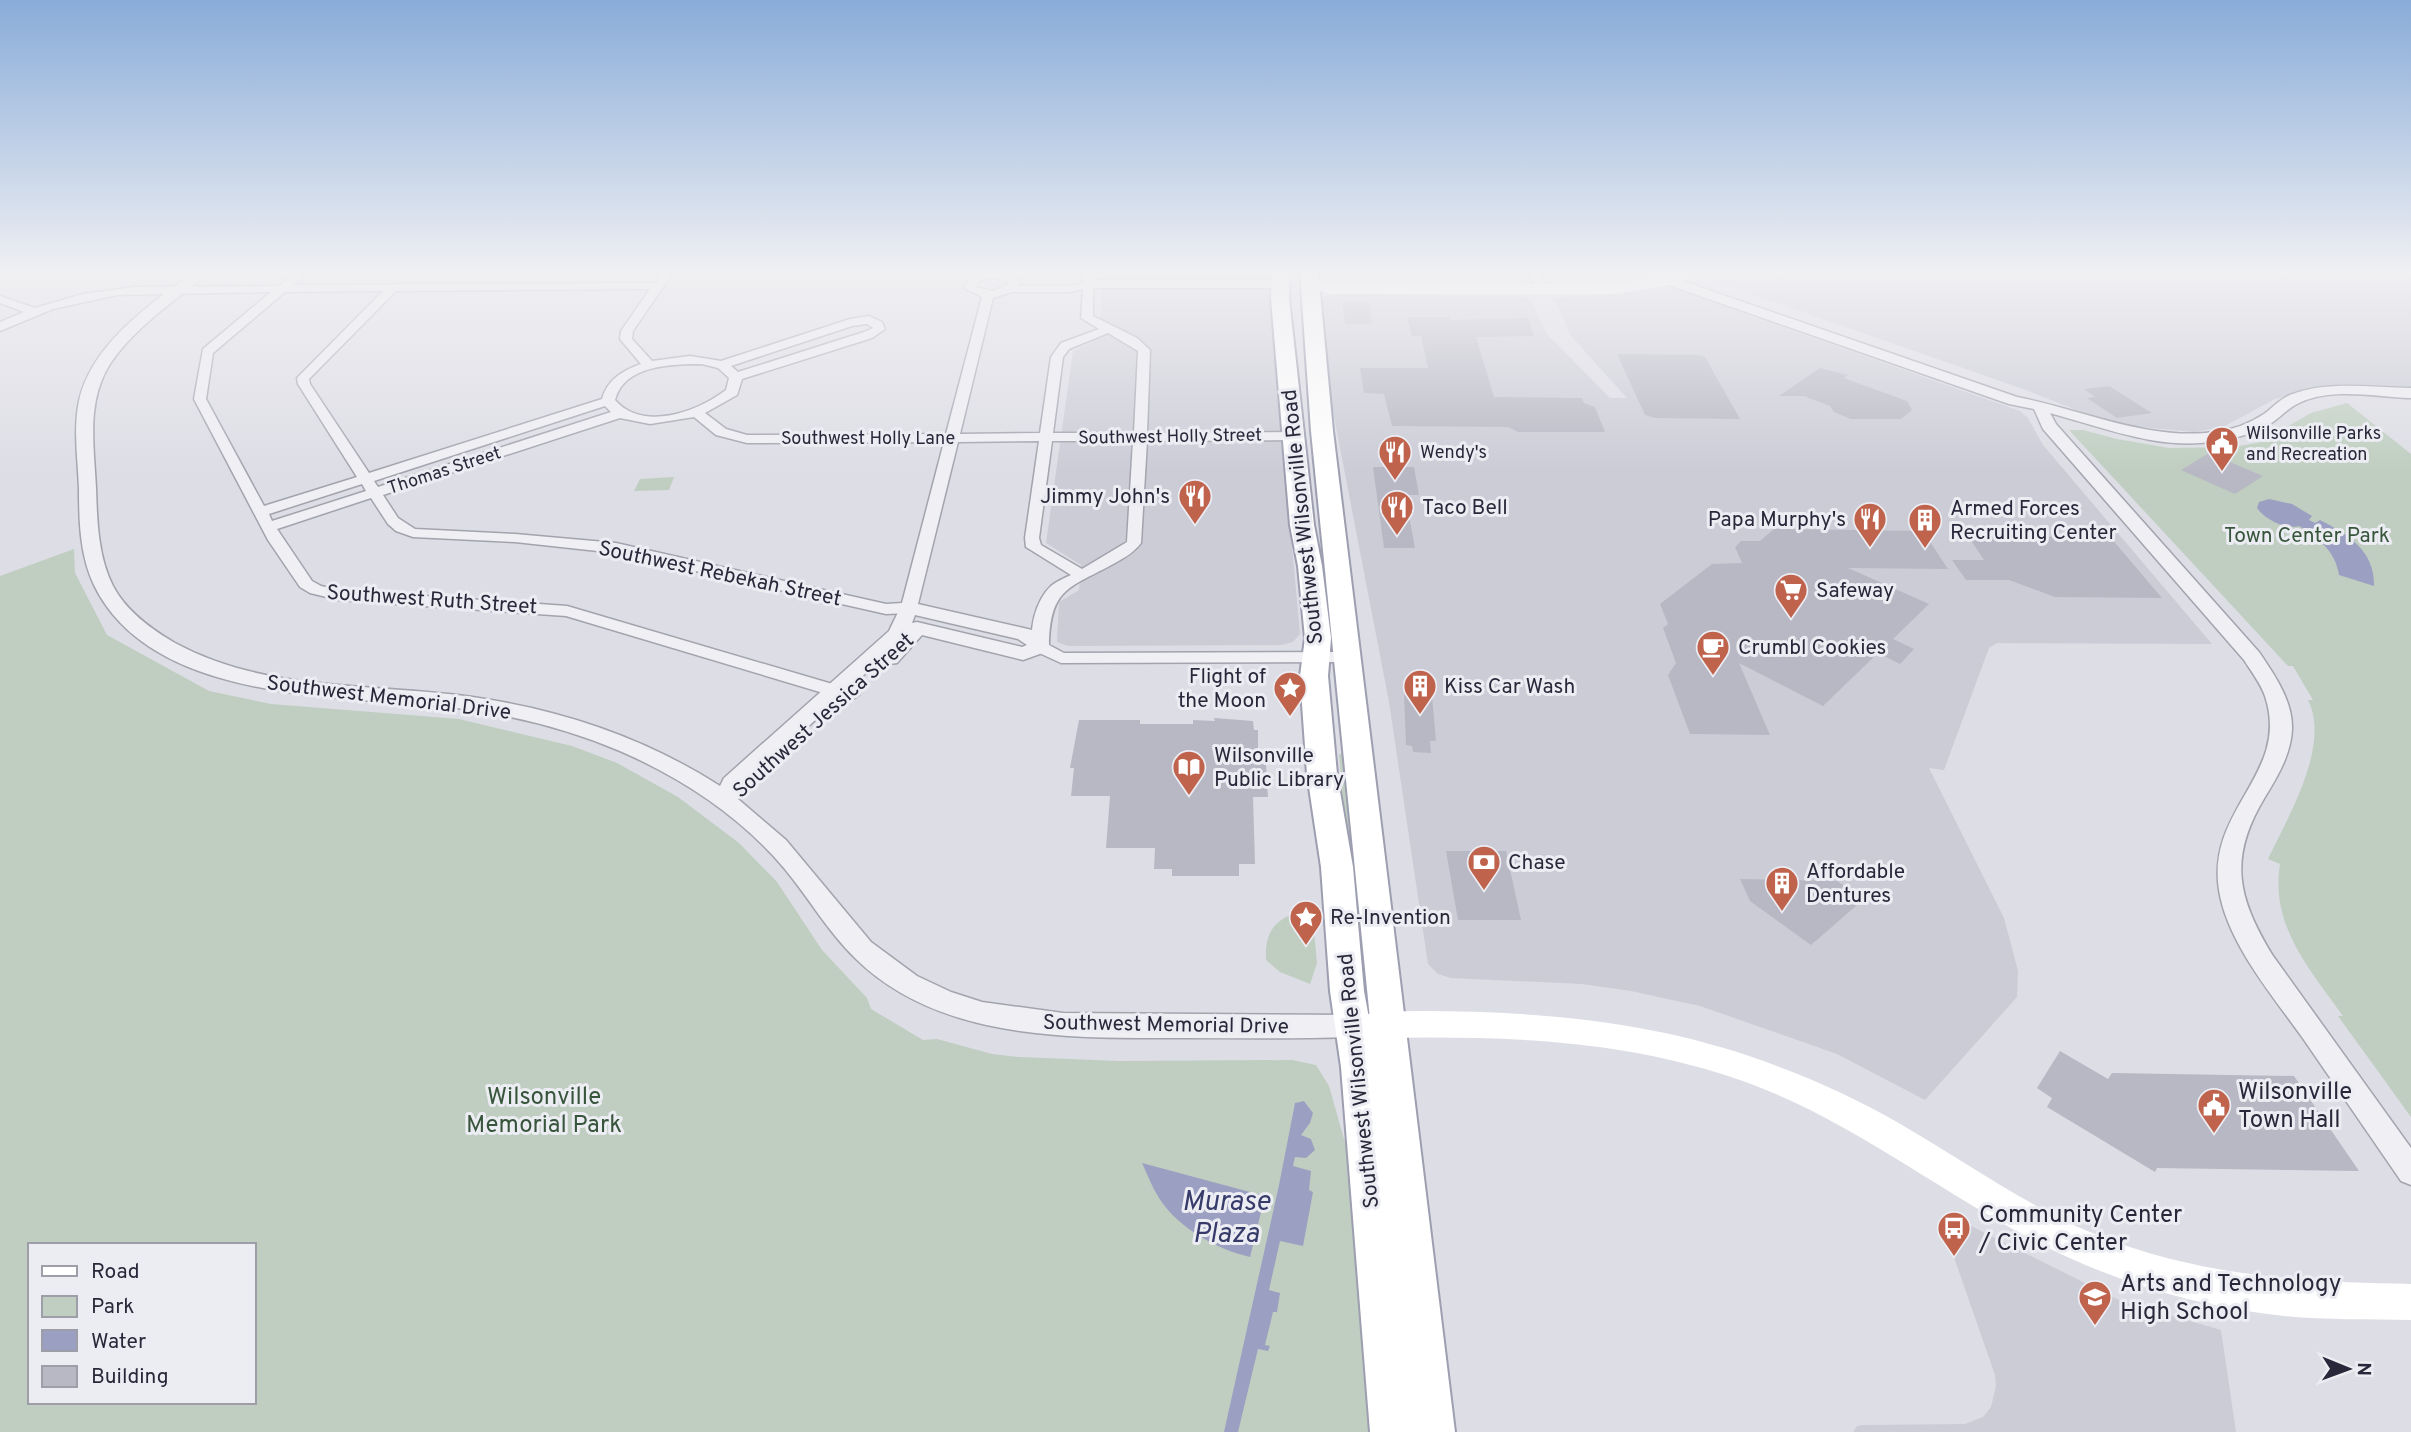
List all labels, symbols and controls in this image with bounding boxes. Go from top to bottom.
street label: Southwest Wilsonville Road [1277,388,1330,646]
place label: Wilsonville Parks and Recreation [2246,423,2381,467]
street label: Southwest Holly Street [1078,424,1262,451]
public building icon: Wilsonville Parks and Recreation [2203,424,2241,473]
street label: Southwest Holly Lane [781,428,955,451]
restaurant icon: Wendy's [1376,433,1414,482]
street label: Thomas Street [385,442,504,501]
place label: Wendy's [1420,442,1487,465]
restaurant icon: Jimmy John's [1176,477,1214,526]
place label: Jimmy John's [1040,484,1170,511]
restaurant icon: Taco Bell [1378,488,1416,537]
place label: Taco Bell [1422,495,1508,522]
place label: Armed Forces Recruiting Center [1950,496,2117,547]
restaurant icon: Papa Murphy's [1851,500,1889,549]
building icon: Armed Forces Recruiting Center [1906,501,1944,550]
place label: Papa Murphy's [1708,507,1846,534]
park label: Town Center Park [2224,523,2390,550]
street label: Southwest Rebekah Street [596,536,844,613]
supermarket icon: Safeway [1772,571,1810,620]
place label: Safeway [1816,578,1894,605]
street label: Southwest Ruth Street [326,580,538,621]
street label: Southwest Jessica Street [728,627,920,805]
cafe icon: Crumbl Cookies [1694,628,1732,677]
place label: Crumbl Cookies [1738,635,1886,662]
place label: Flight of the Moon [1178,664,1266,715]
building icon: Kiss Car Wash [1401,667,1439,716]
place icon: Flight of the Moon [1271,669,1309,718]
street label: Southwest Memorial Drive [265,670,513,727]
place label: Kiss Car Wash [1444,674,1575,701]
place label: Wilsonville Public Library [1214,743,1344,794]
library icon: Wilsonville Public Library [1170,748,1208,797]
bank icon: Chase [1465,843,1503,892]
place label: Chase [1508,850,1566,877]
place label: Affordable Dentures [1806,859,1905,910]
building icon: Affordable Dentures [1763,864,1801,913]
place icon: Re-Invention [1287,898,1325,947]
place label: Re-Invention [1330,905,1451,932]
street label: Southwest Wilsonville Road [1333,952,1386,1210]
street label: Southwest Memorial Drive [1043,1010,1289,1041]
place label: Wilsonville Town Hall [2238,1078,2352,1136]
park label: Wilsonville Memorial Park [466,1083,622,1141]
public building icon: Wilsonville Town Hall [2195,1086,2233,1135]
water label: Murase Plaza [1182,1185,1271,1253]
place label: Community Center / Civic Center [1978,1201,2182,1259]
bus stop icon: Community Center / Civic Center [1935,1209,1973,1258]
legend [28,1243,256,1404]
text: Road [91,1259,140,1286]
place label: Arts and Technology High School [2120,1270,2342,1328]
school or university icon: Arts and Technology High School [2076,1278,2114,1327]
text: Park [91,1294,134,1321]
text: Water [91,1329,146,1356]
north arrow [2313,1334,2383,1404]
text: N [2351,1362,2375,1376]
text: Building [91,1364,169,1391]

